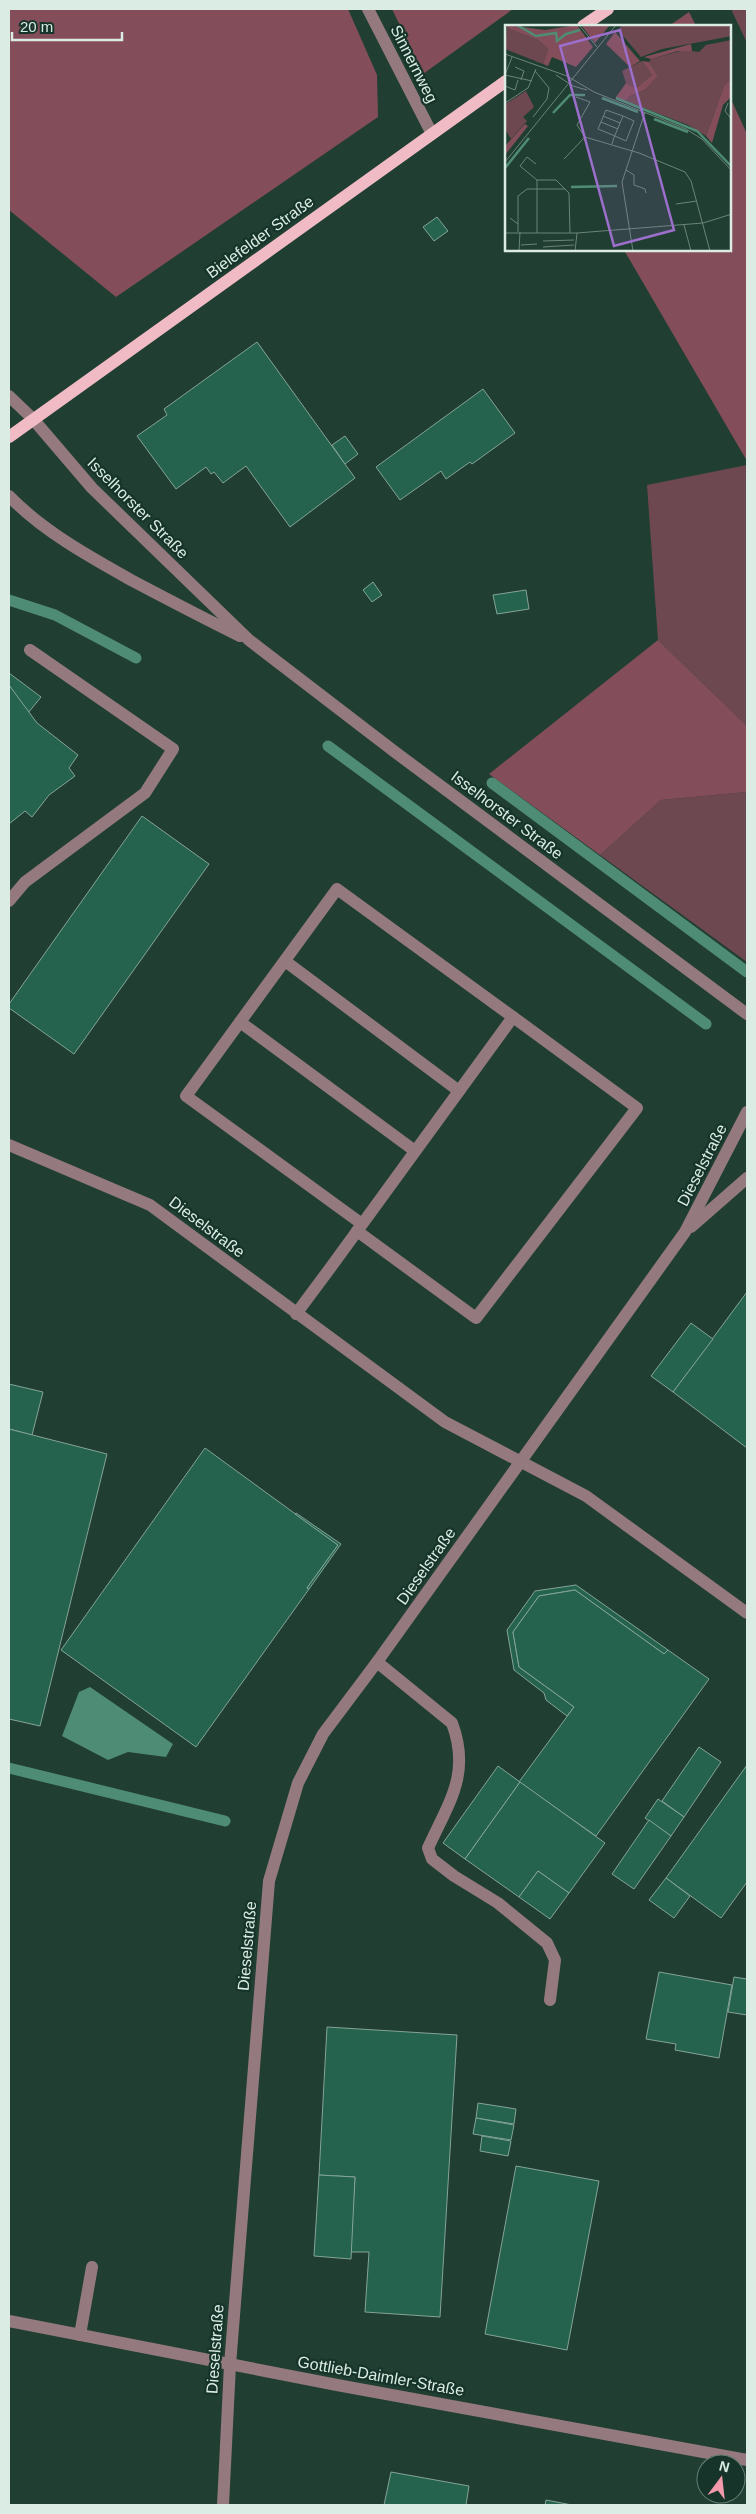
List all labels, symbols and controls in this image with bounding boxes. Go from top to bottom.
scale bar [12,10,122,42]
text: 20 m [20,18,53,35]
street label: Sinnernweg [387,22,441,106]
inset map [505,25,731,251]
street label: Bielefelder Straße [203,192,317,282]
street label: Isselhorster Straße [84,454,192,562]
street label: Isselhorster Straße [448,768,566,863]
street label: Dieselstraße [674,1121,730,1209]
street label: Dieselstraße [166,1193,248,1261]
street label: Dieselstraße [393,1524,459,1608]
street label: Dieselstraße [235,1900,259,1991]
street label: Dieselstraße [203,2304,227,2394]
street label: Gottlieb-Daimler-Straße [296,2353,466,2399]
north arrow [696,2454,746,2504]
text: N [717,2457,731,2475]

